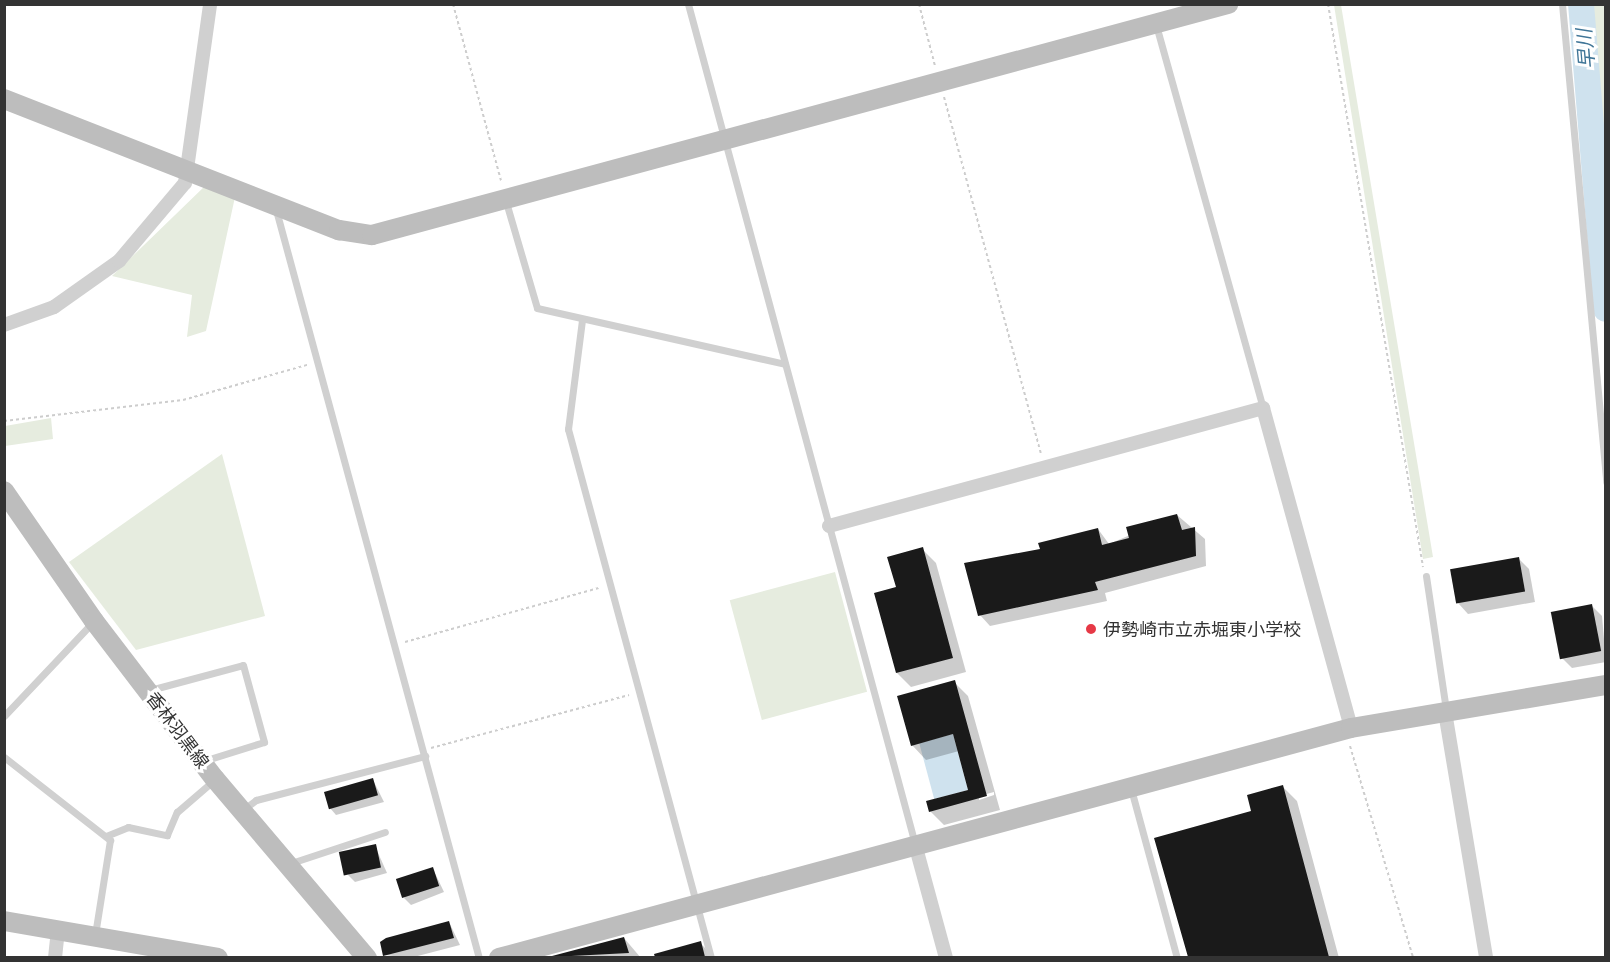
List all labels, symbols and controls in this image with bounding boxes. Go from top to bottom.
water label: 早川 [1571,28,1599,70]
place label: 伊勢崎市立赤堀東小学校 [1103,618,1301,640]
marker: 伊勢崎市立赤堀東小学校 [1084,622,1098,636]
street label: 香林羽黒線 [142,688,214,772]

